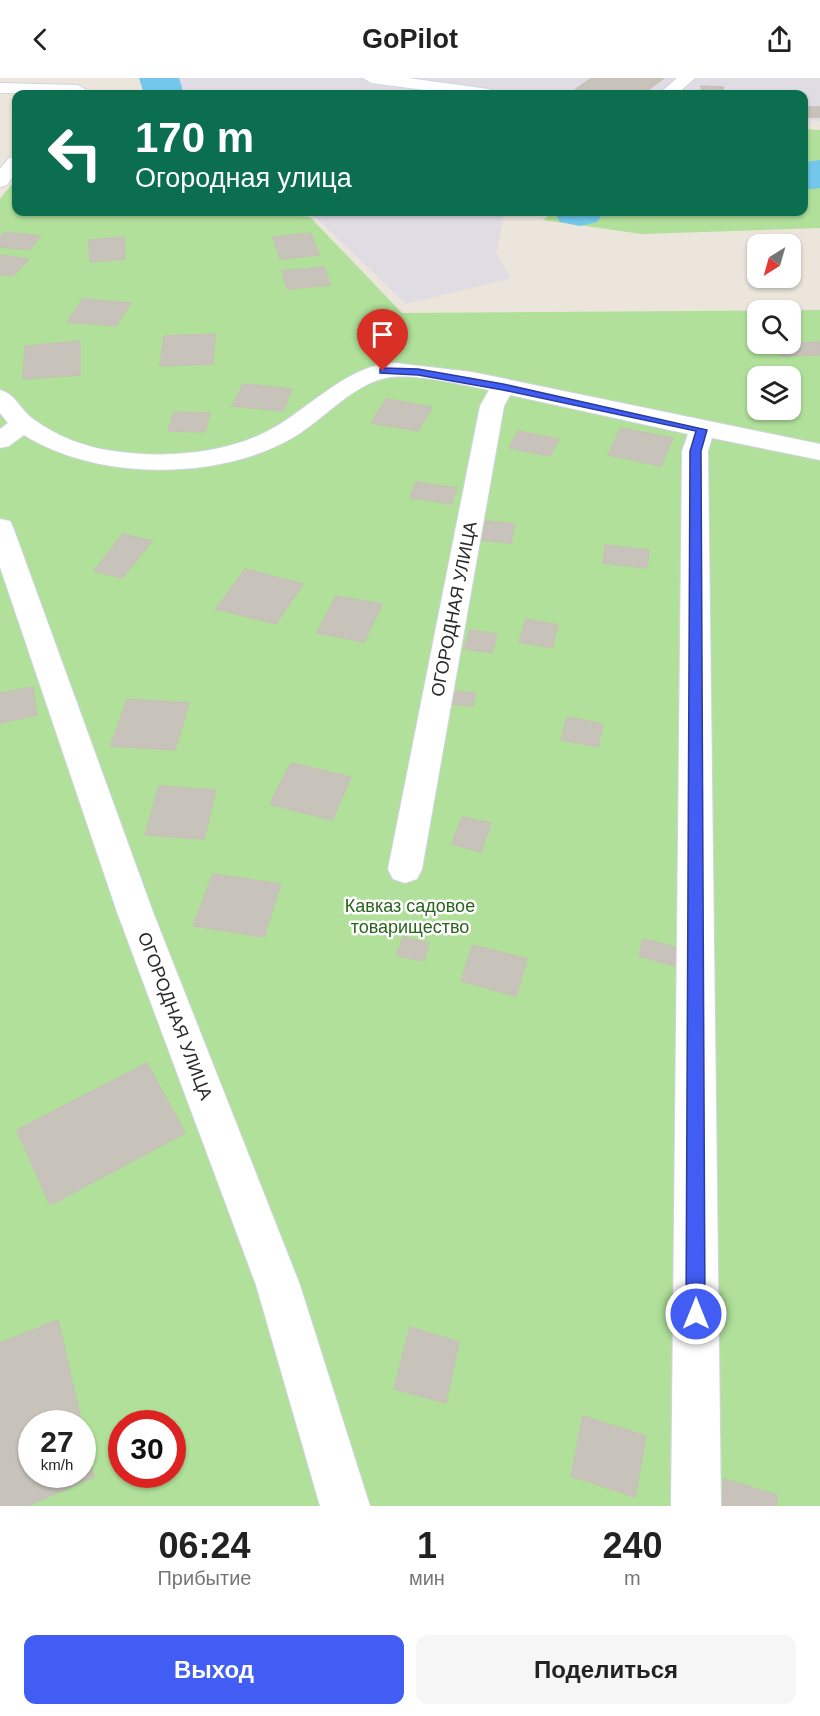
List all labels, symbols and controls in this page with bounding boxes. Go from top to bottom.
icon: back [24,23,57,56]
icon: share [763,23,796,56]
text: GoPilot [362,24,458,54]
icon: left [36,114,114,192]
text: 170 m [135,114,254,161]
text: Огородная улица [135,163,352,193]
north arrow [747,234,801,288]
map controls [747,234,801,420]
button: search [747,300,801,354]
pin [357,309,408,371]
icon: arrive [366,318,399,351]
button: layers [747,366,801,420]
street label: ОГОРОДНАЯ УЛИЦА [427,520,481,698]
park label: Кавказ садовое товарищество [345,896,475,937]
street label: ОГОРОДНАЯ УЛИЦА [134,929,216,1103]
position arrow [664,1282,728,1346]
speed limit sign: 30 [108,1410,186,1488]
text: 27 [40,1425,74,1458]
text: km/h [41,1456,73,1473]
text: 06:24 [158,1525,251,1566]
text: 1 [417,1525,437,1566]
text: 240 [602,1525,662,1566]
text: Прибытие [157,1567,251,1589]
text: мин [409,1567,445,1589]
text: m [624,1567,641,1589]
button: Выход [24,1635,404,1704]
button: Поделиться [416,1635,796,1704]

